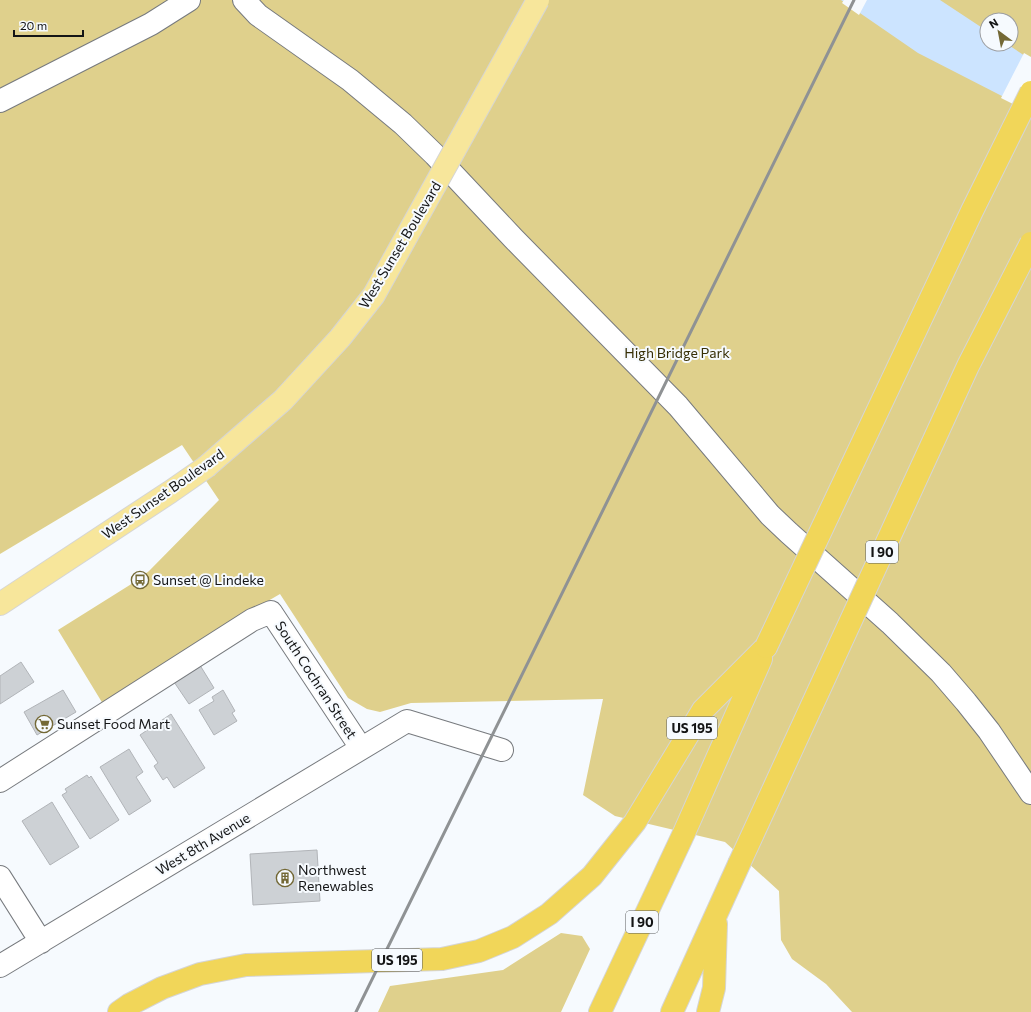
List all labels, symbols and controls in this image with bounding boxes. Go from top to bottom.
scale bar [14,12,83,38]
north arrow [979,12,1019,52]
text: N [986,15,1000,31]
text: 20 m [20,18,47,32]
street label: West Sunset Boulevard [355,178,444,311]
park label: High Bridge Park [624,344,730,361]
street label: West Sunset Boulevard [98,445,227,542]
road number: I 90 [866,541,898,563]
bus stop icon: Sunset @ Lindeke [130,570,150,590]
place label: Sunset @ Lindeke [153,571,264,588]
street label: South Cochran Street [272,618,361,742]
supermarket icon: Sunset Food Mart [34,714,54,734]
place label: Sunset Food Mart [57,715,171,732]
road number: US 195 [667,717,717,739]
street label: West 8th Avenue [152,809,253,878]
place label: Northwest Renewables [298,861,374,894]
building icon: Northwest Renewables [275,868,295,888]
road number: I 90 [626,911,658,933]
road number: US 195 [372,949,422,971]

